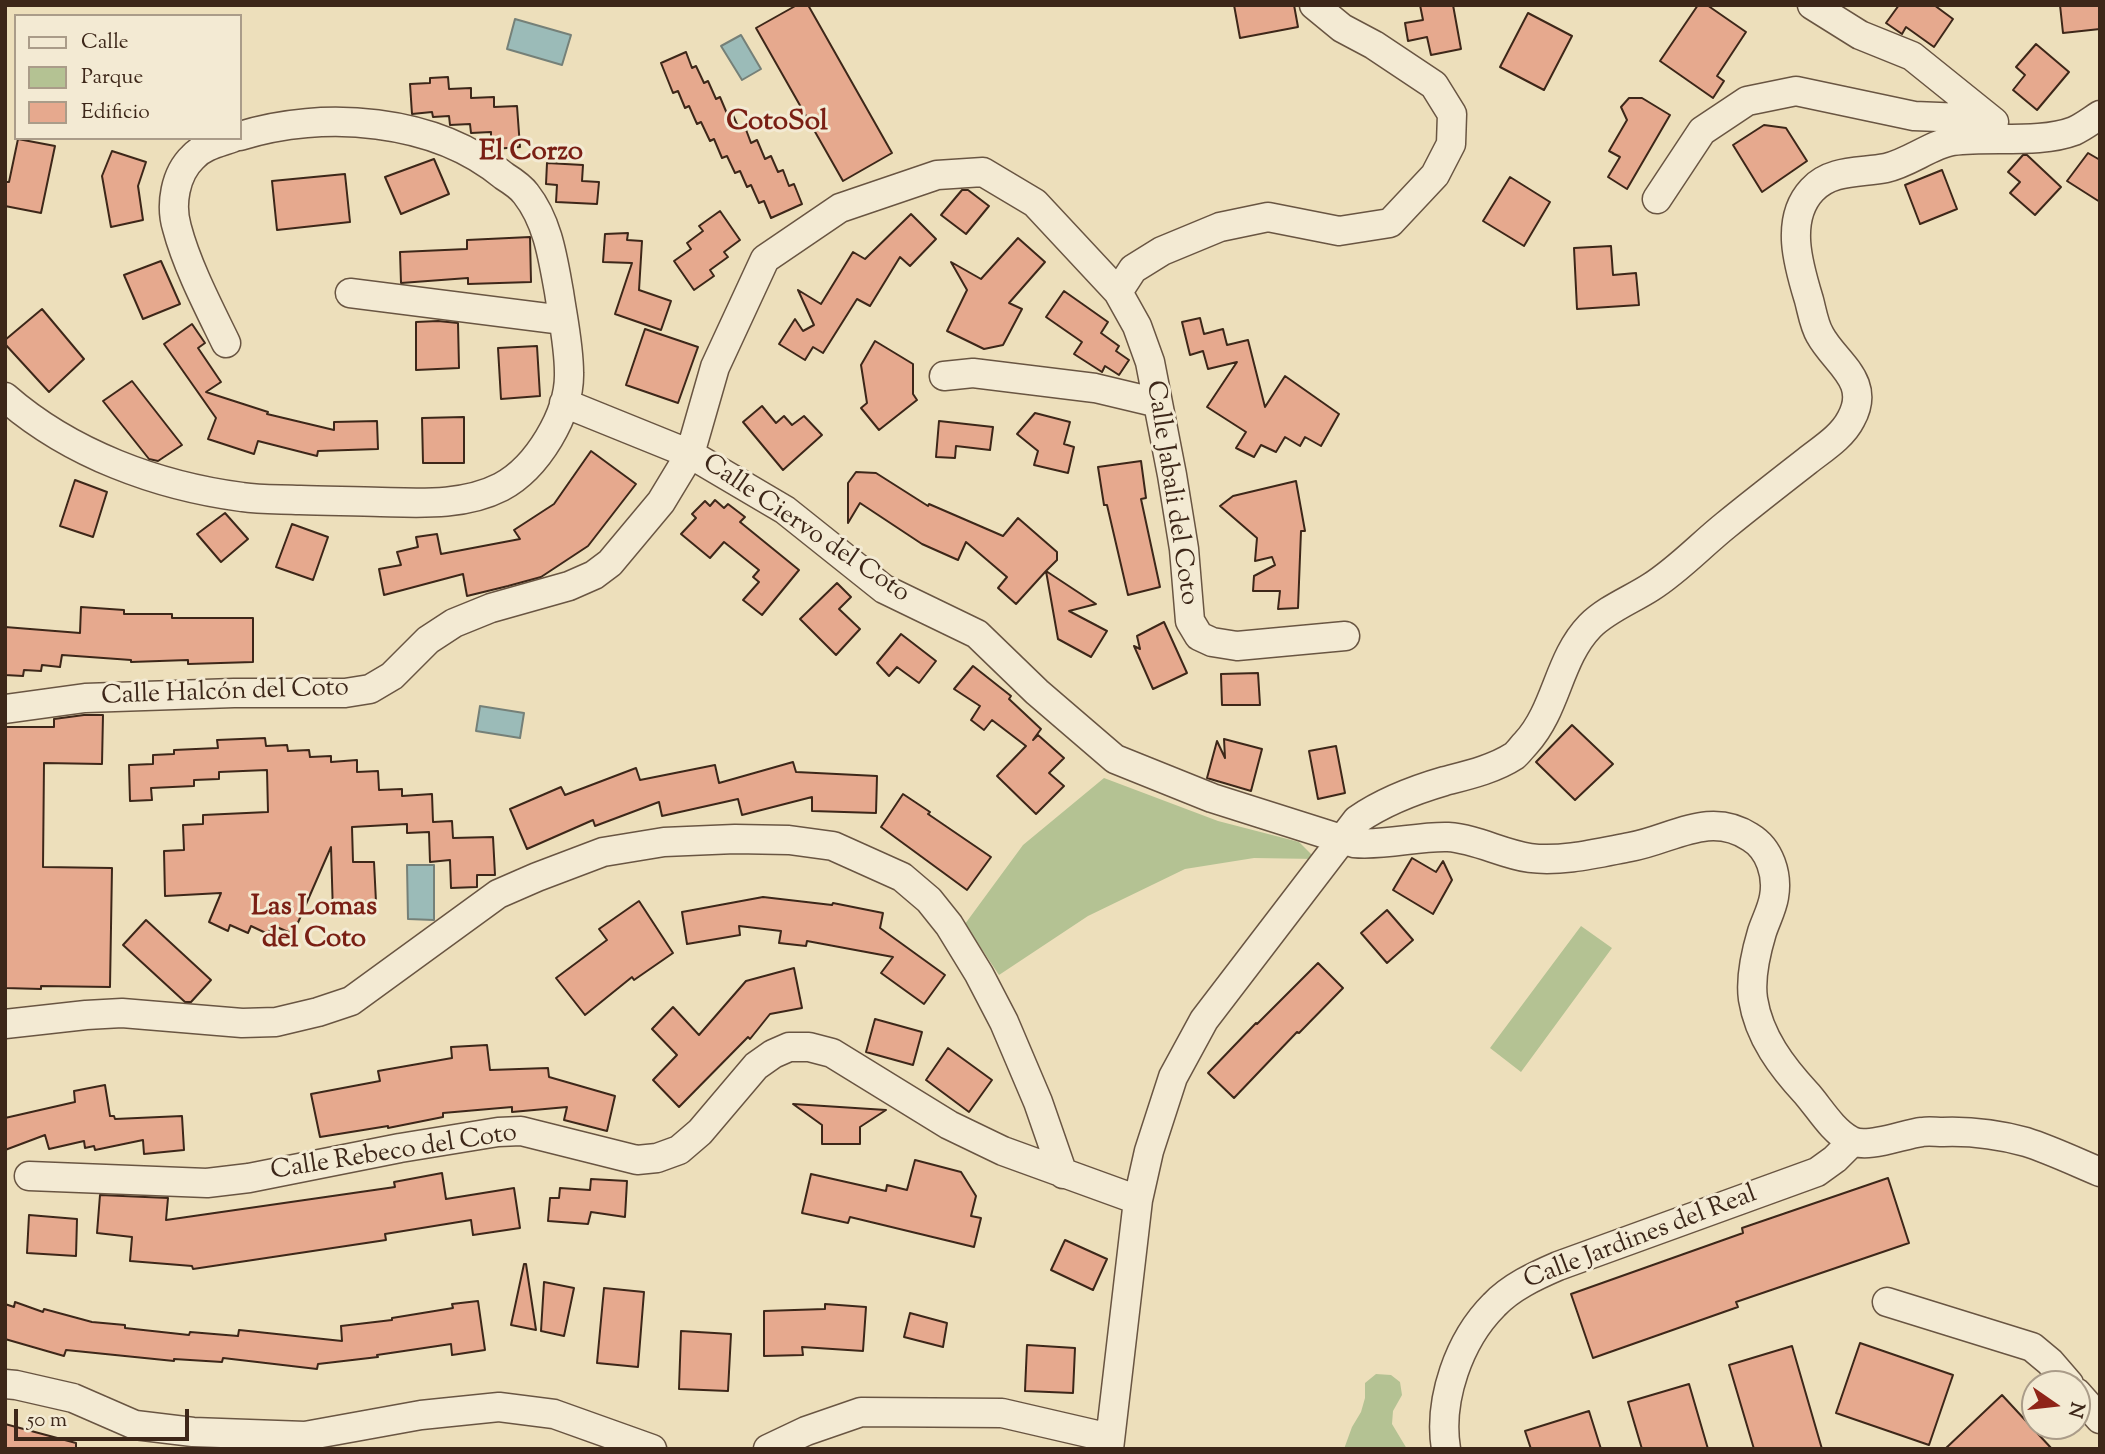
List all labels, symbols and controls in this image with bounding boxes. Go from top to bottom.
legend [14,14,242,140]
text: Calle [81,28,129,58]
text: Parque [81,63,143,93]
text: Edificio [81,98,150,128]
district label: CotoSol [726,107,828,141]
district label: El Corzo [479,137,583,171]
street label: Calle Jabali del Coto [1137,379,1203,607]
street label: Calle Ciervo del Coto [695,449,915,611]
street label: Calle Halcón del Coto [101,674,349,714]
district label: Las Lomas del Coto [251,892,377,958]
street label: Calle Rebeco del Coto [269,1119,519,1189]
street label: Calle Jardines del Real [1520,1180,1762,1298]
north arrow [2021,1370,2091,1440]
scale bar [18,1394,192,1438]
text: N [2060,1399,2090,1420]
text: 50 m [27,1406,67,1436]

